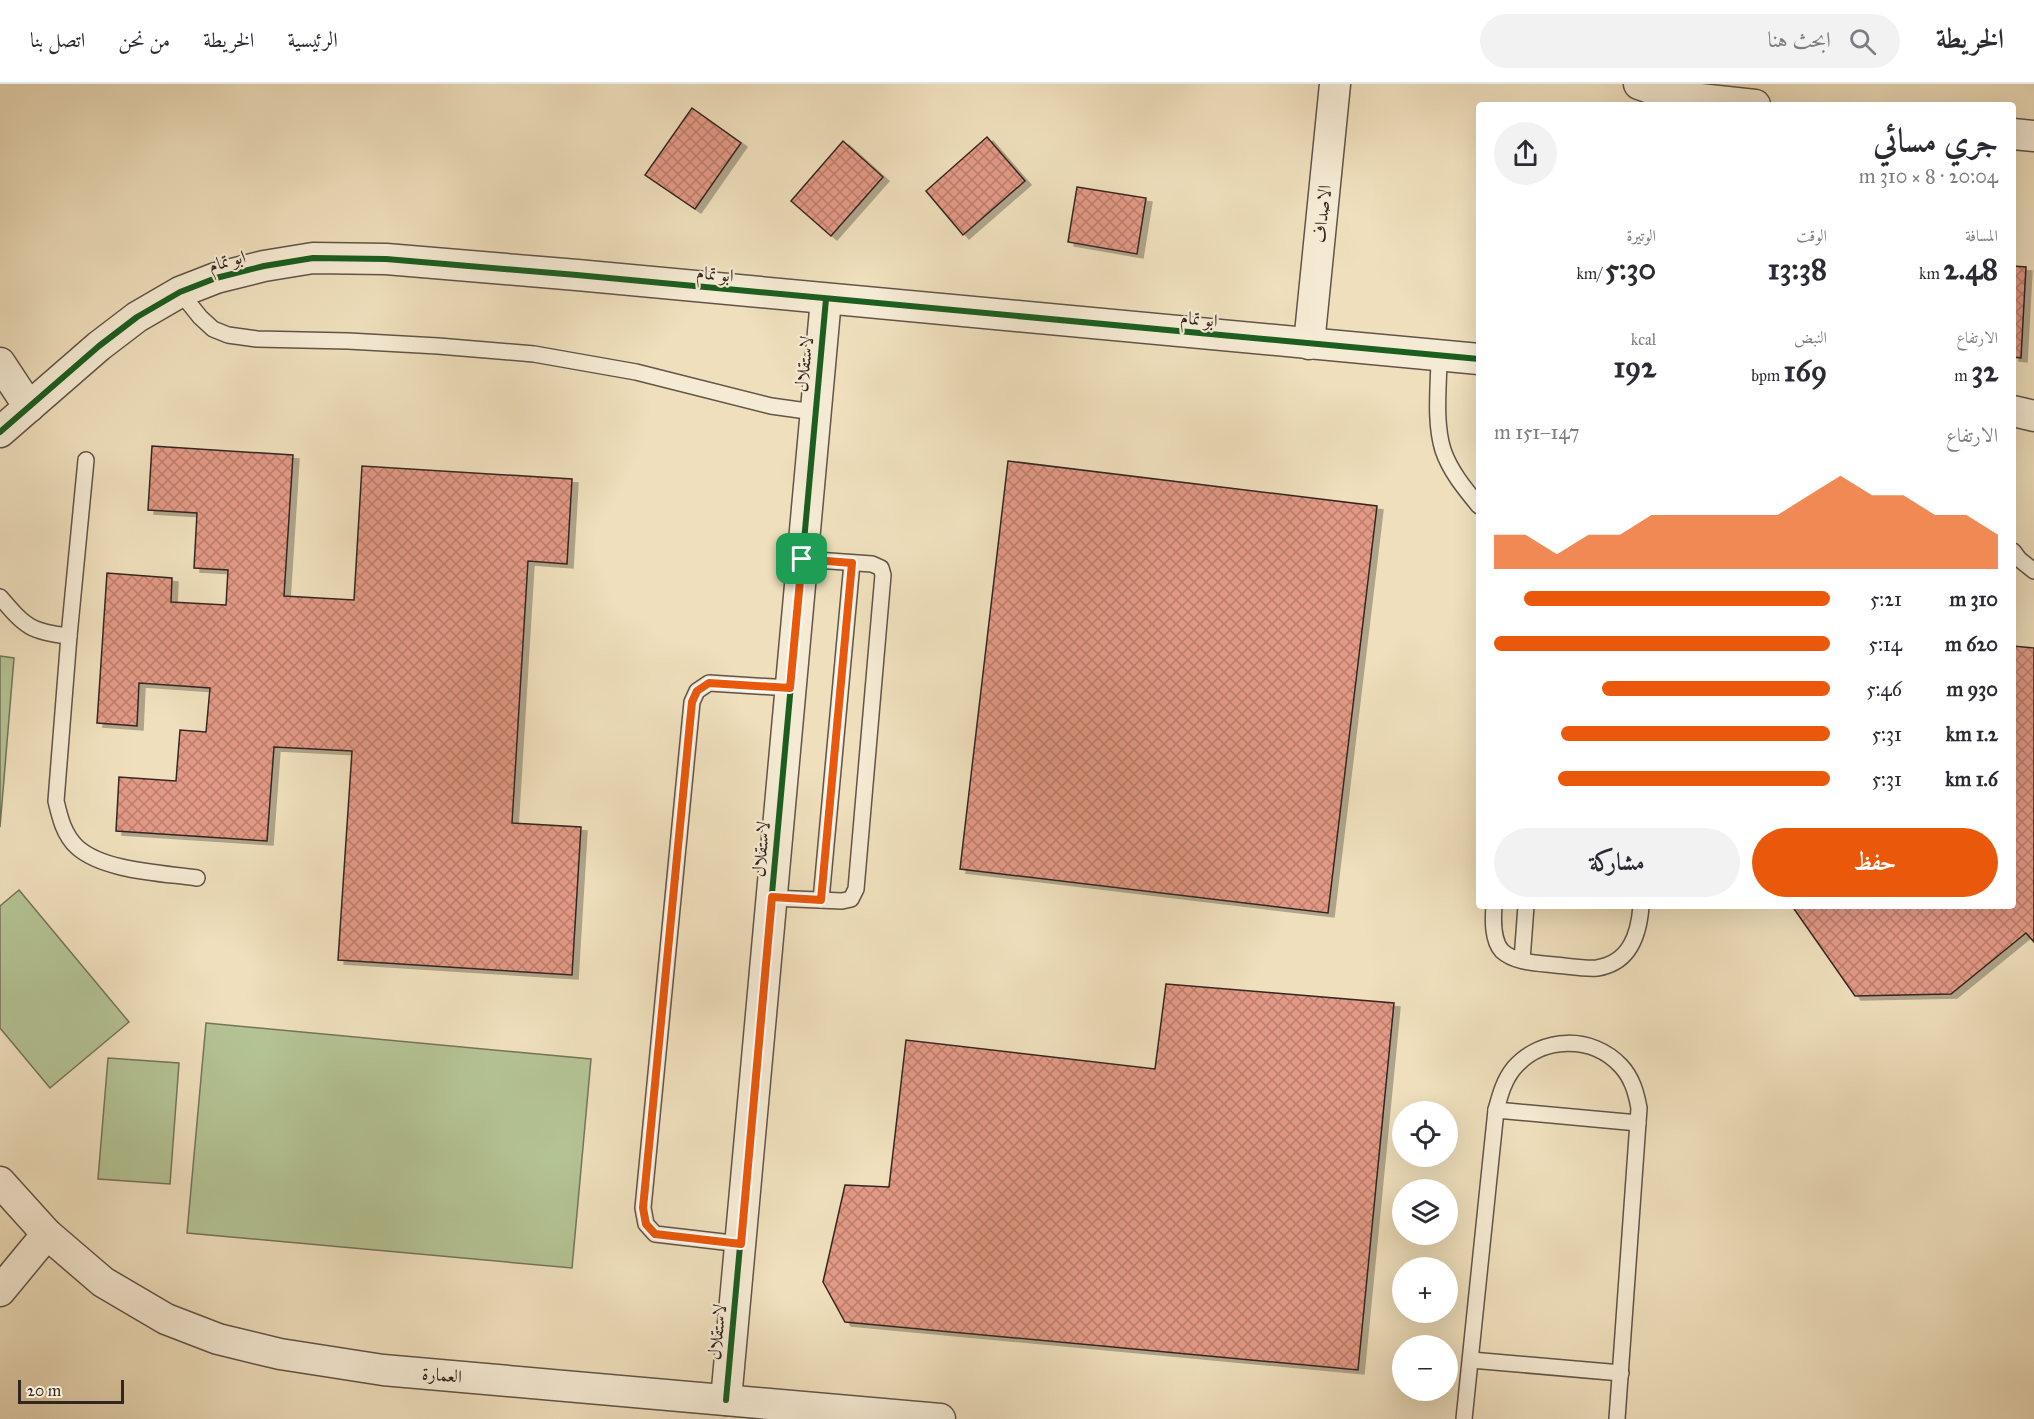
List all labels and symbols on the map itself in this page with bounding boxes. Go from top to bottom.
street label: الاصداف [1308,184,1336,244]
street label: ابو تمام [206,245,250,282]
street label: ابو تمام [695,261,735,292]
street label: ابو تمام [1179,306,1219,337]
street label: لاستقلال [790,335,818,393]
pin [776,533,827,584]
street label: لاستقلال [748,820,774,878]
street label: لاستقلال [703,1303,731,1361]
street label: العمارة [421,1362,463,1388]
scale bar [18,1377,124,1404]

